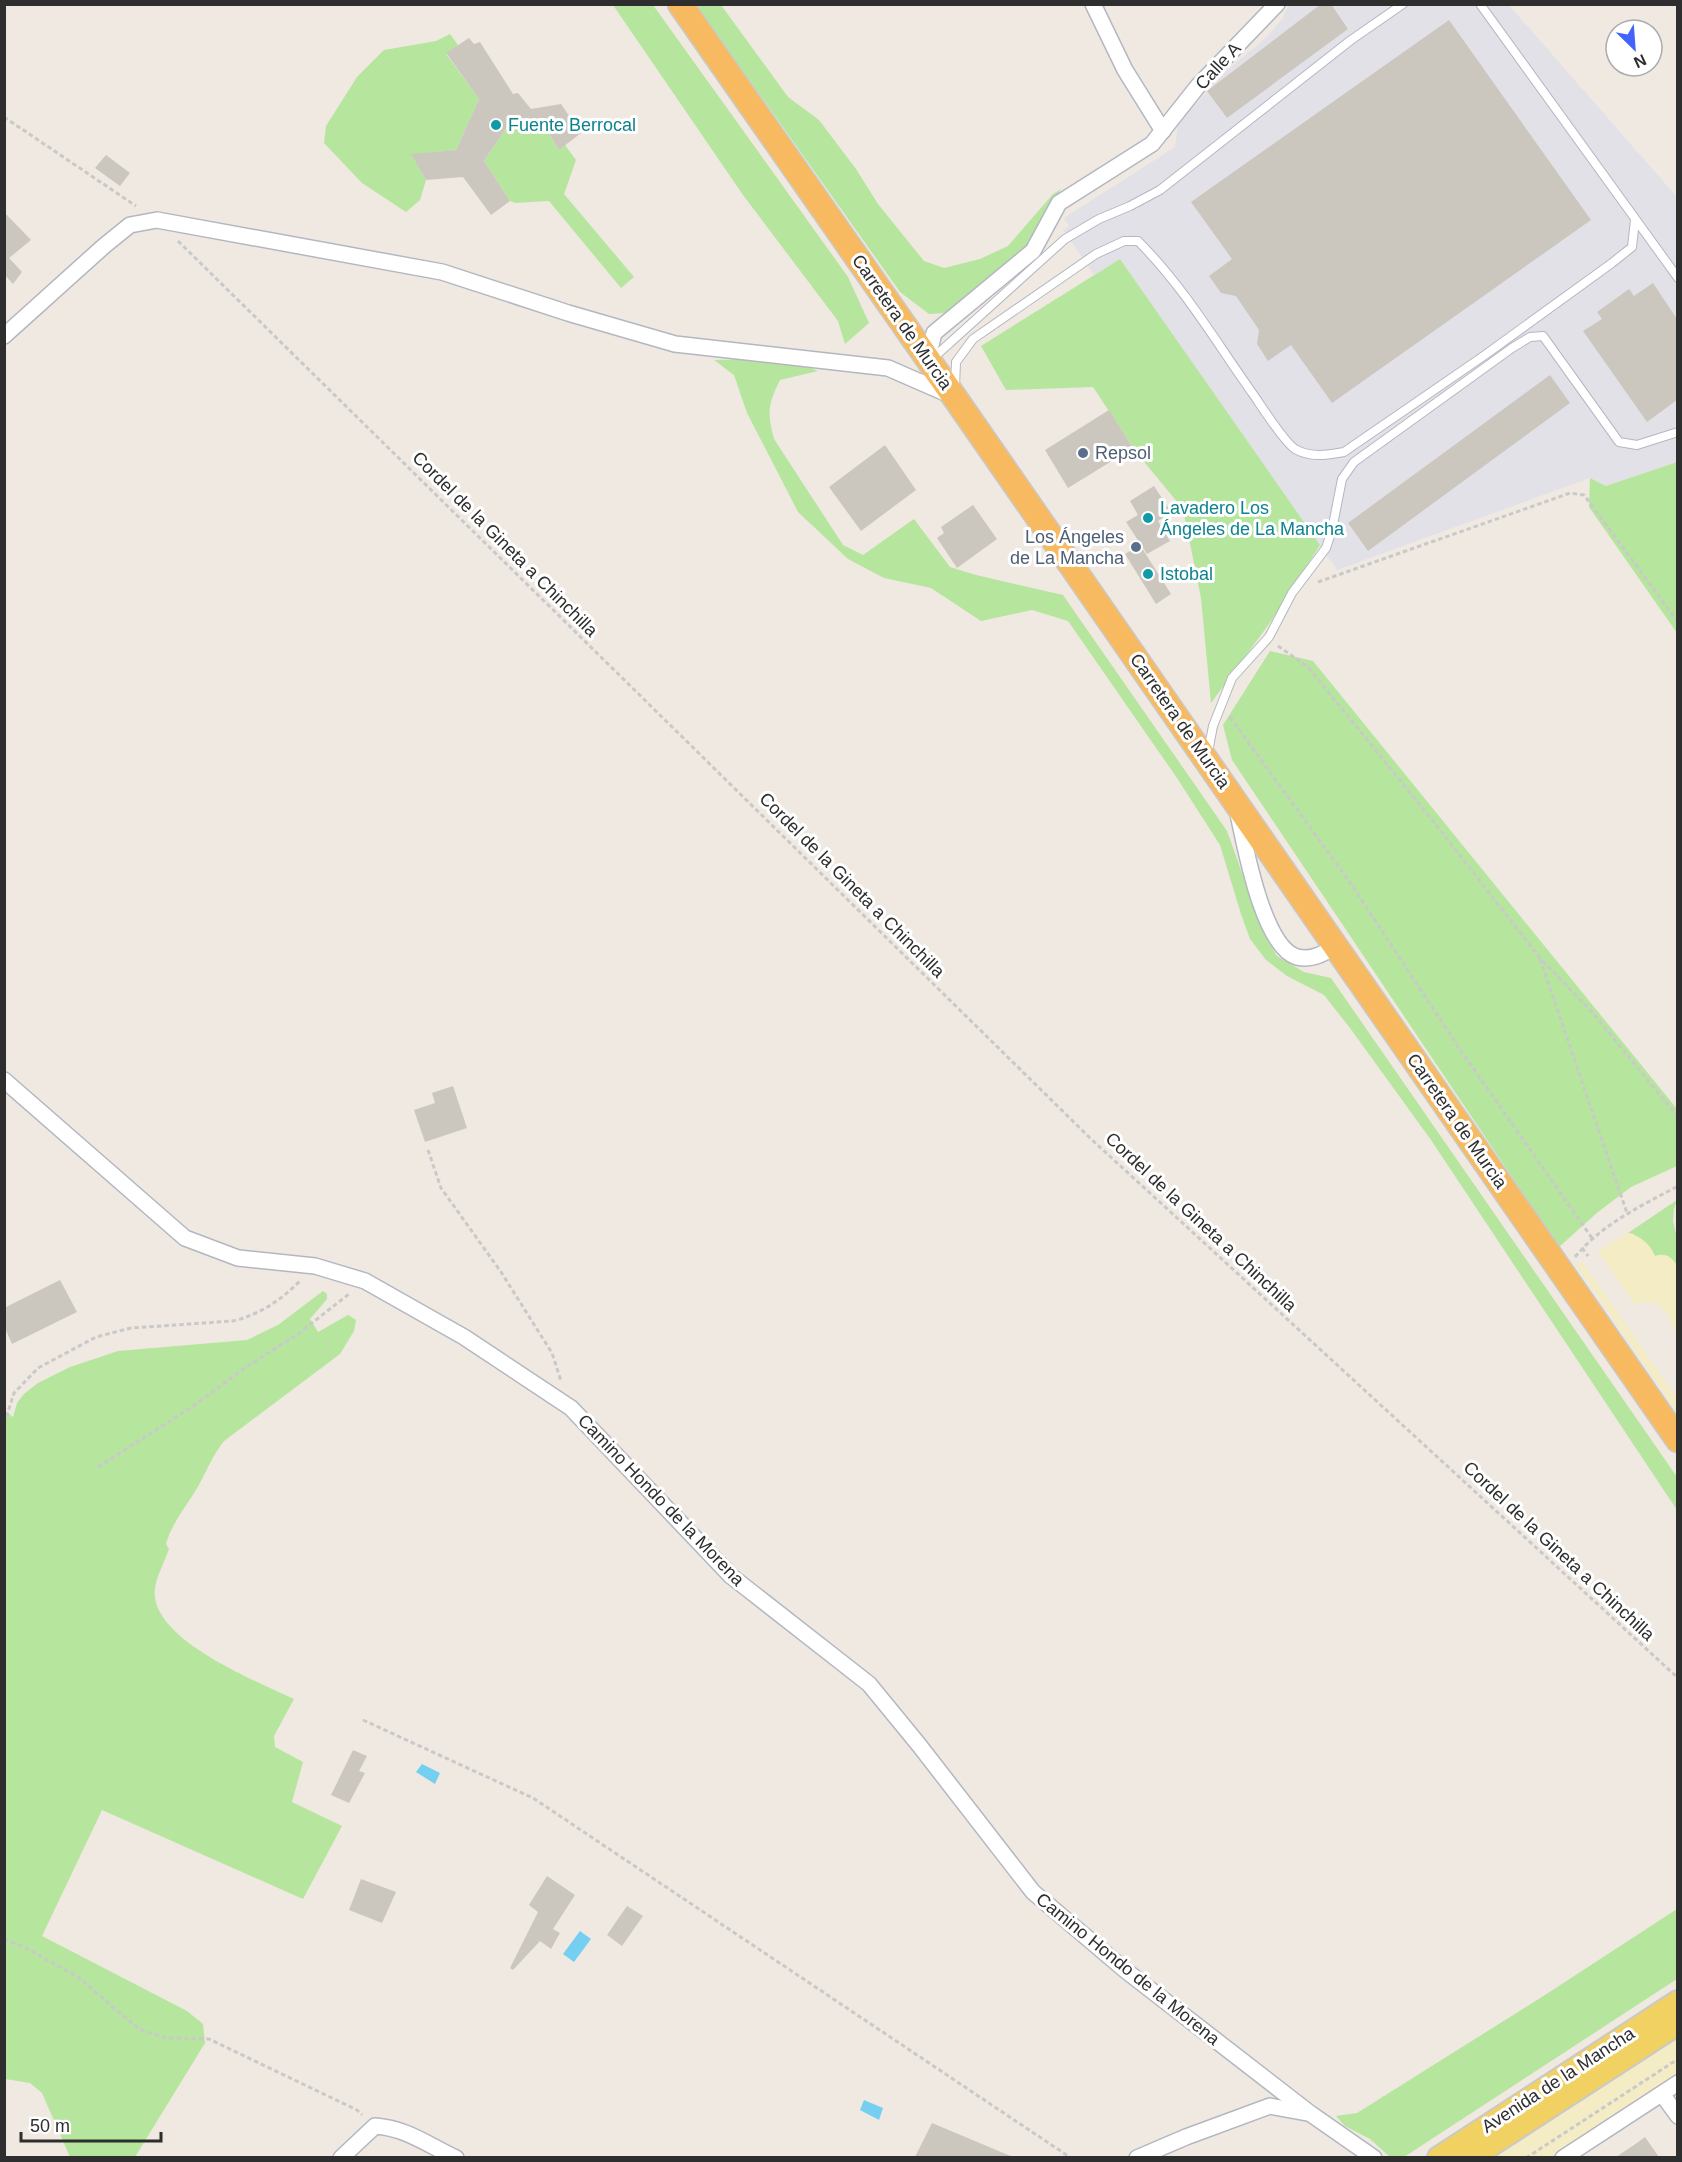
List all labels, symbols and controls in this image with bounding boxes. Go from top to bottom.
north arrow [1604,18,1664,78]
street label: Calle A [1191,38,1245,94]
text: N [1631,51,1649,71]
place label: Fuente Berrocal [508,115,636,135]
marker: Fuente Berrocal [489,118,503,132]
street label: Carretera de Murcia [848,251,957,394]
place label: Repsol [1095,443,1151,463]
marker: Repsol [1076,446,1090,460]
street label: Cordel de la Gineta a Chinchilla [408,447,602,641]
place label: Lavadero Los Ángeles de La Mancha [1160,498,1345,539]
marker: Lavadero Los Ángeles de La Mancha [1141,511,1155,525]
place label: Los Ángeles de La Mancha [1010,527,1125,568]
marker: Los Ángeles de La Mancha [1129,540,1143,554]
place label: Istobal [1160,564,1213,584]
marker: Istobal [1141,567,1155,581]
street label: Carretera de Murcia [1126,650,1235,793]
street label: Cordel de la Gineta a Chinchilla [755,788,949,982]
street label: Carretera de Murcia [1403,1050,1512,1193]
street label: Cordel de la Gineta a Chinchilla [1102,1128,1301,1316]
street label: Camino Hondo de la Morena [574,1410,749,1590]
street label: Cordel de la Gineta a Chinchilla [1460,1457,1659,1645]
street label: Camino Hondo de la Morena [1032,1889,1224,2050]
street label: Avenida de la Mancha [1478,2023,1639,2137]
scale bar [21,2105,160,2143]
text: 50 m [30,2116,70,2136]

